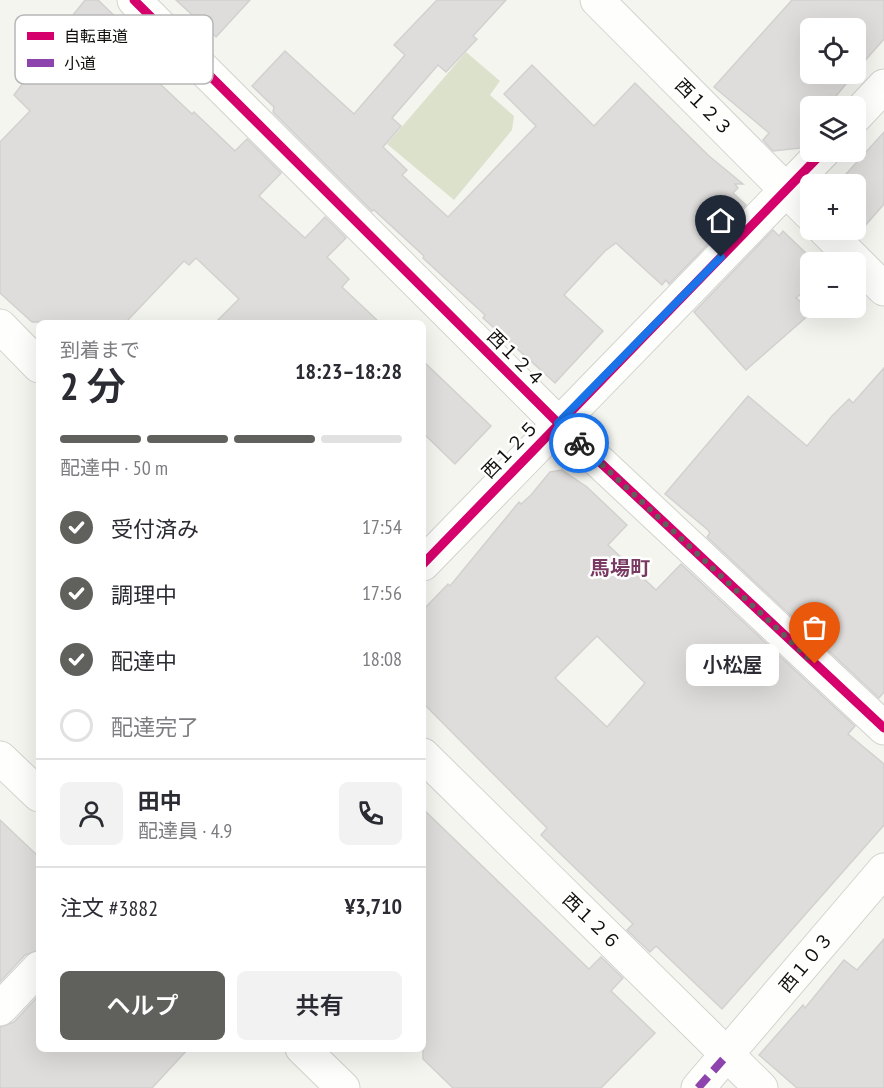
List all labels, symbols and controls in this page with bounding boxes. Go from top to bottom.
legend [15,15,213,84]
map controls [800,18,866,318]
button: locate [800,18,866,84]
text: 自転車道 [64,26,128,46]
text: 小道 [64,53,96,73]
street label: 西１２３ [670,73,738,141]
button: layers [800,96,866,162]
button: + [800,174,866,240]
pin [695,195,746,257]
icon: home [704,204,737,237]
button: − [800,252,866,318]
street label: 西１２４ [482,324,550,392]
text: 到着まで [60,337,140,363]
text: 18:23–18:28 [295,357,402,385]
text: 2 分 [60,360,126,411]
courier [549,413,609,473]
street label: 西１２５ [477,415,543,483]
icon: bike [563,427,596,460]
text: 配達中 · 50 m [60,455,168,481]
icon: check [60,511,93,544]
text: 17:54 [362,514,402,540]
text: 受付済み [111,515,199,543]
district label: 馬場町 [590,555,650,581]
icon: check [60,577,93,610]
text: 17:56 [362,580,402,606]
text: 調理中 [111,581,177,609]
pin [789,602,840,664]
icon: bag [798,611,831,644]
icon: check [60,643,93,676]
callout: 小松屋 [686,643,779,685]
text: 18:08 [362,646,402,672]
text: 配達中 [111,647,177,675]
text: 小松屋 [703,652,763,678]
text: 配達完了 [111,713,199,741]
button: person [60,782,123,845]
button: phone [339,782,402,845]
text: 田中 [138,787,182,815]
text: 配達員 · 4.9 [138,818,232,844]
street label: 西１２６ [558,888,626,954]
text: ¥3,710 [345,892,402,920]
text: 注文 #3882 [60,894,158,922]
street label: 西１０３ [774,927,838,997]
button: ヘルプ [60,971,225,1040]
button: 共有 [237,971,402,1040]

